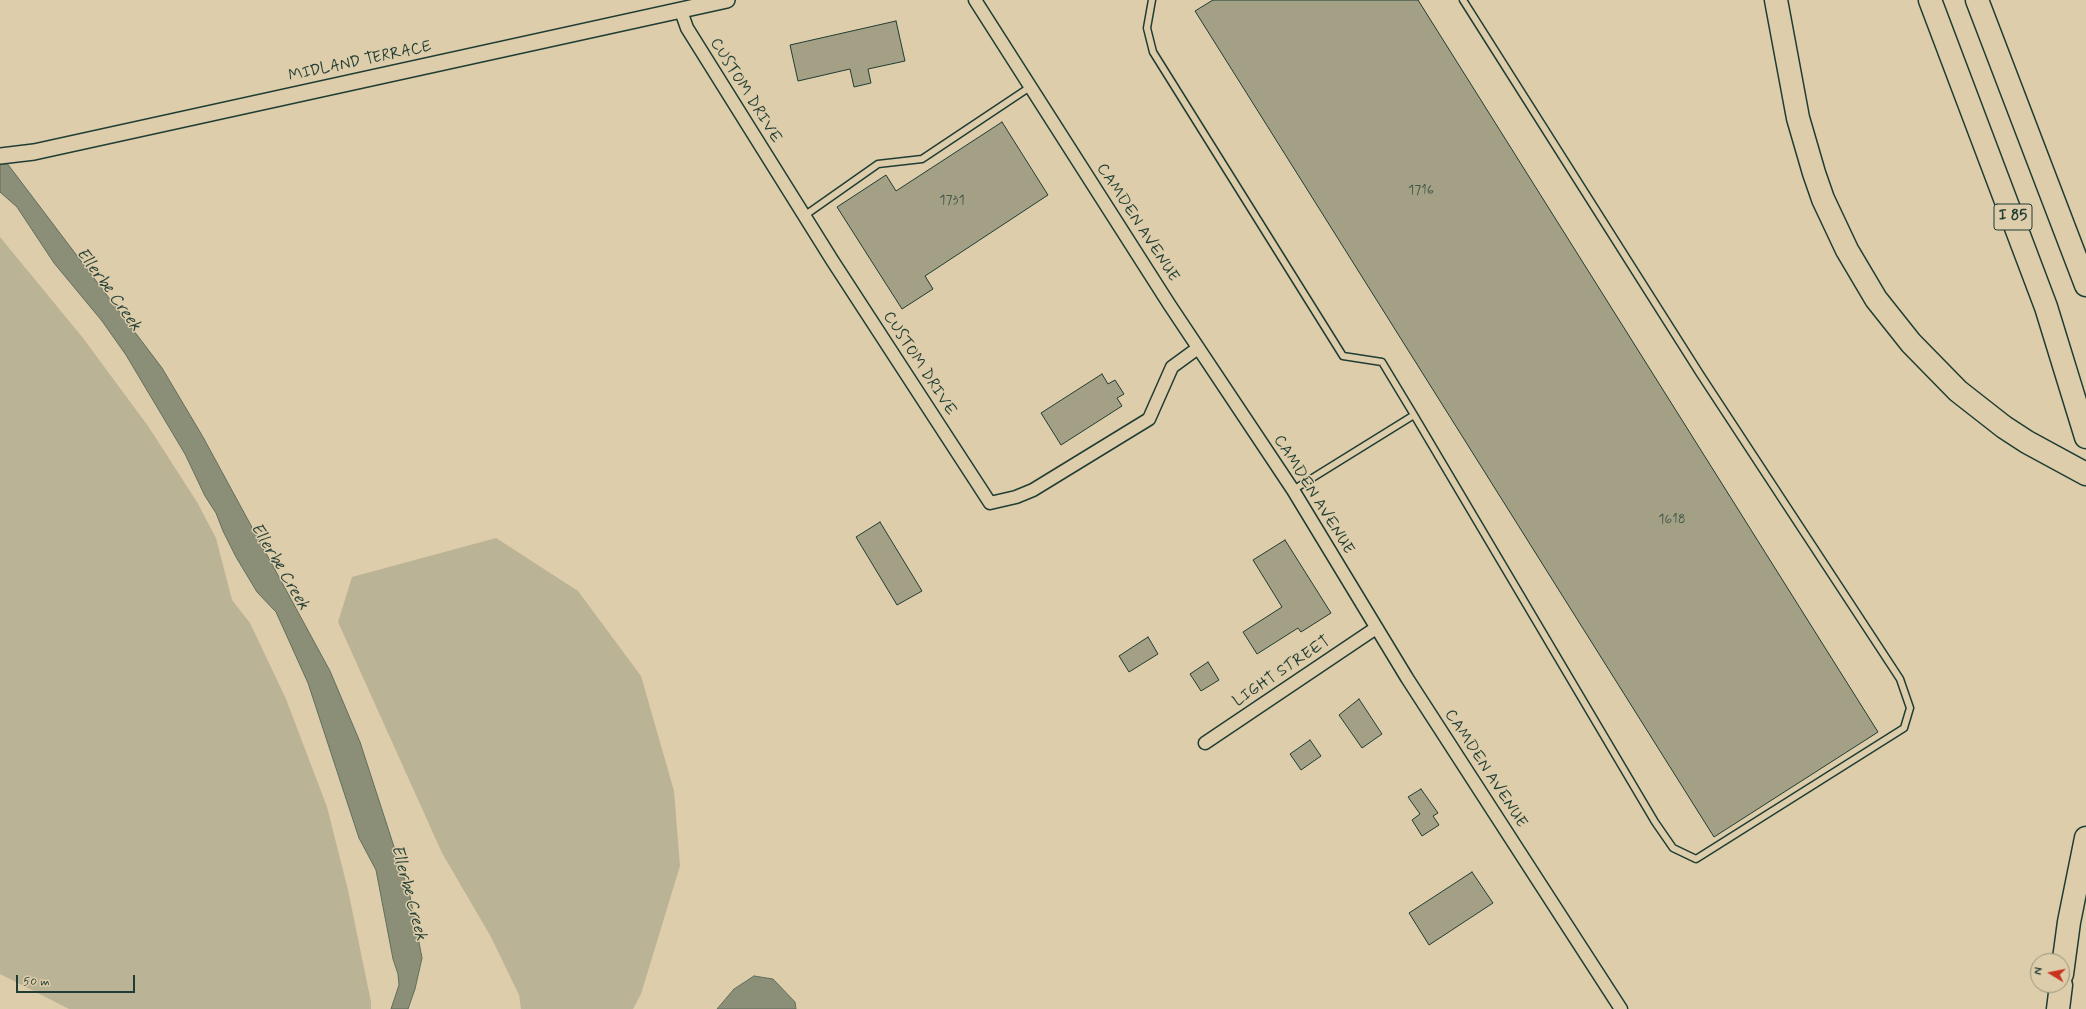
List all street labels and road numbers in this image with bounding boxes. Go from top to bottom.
street label: CUSTOM DRIVE [705,35,785,147]
street label: MIDLAND TERRACE [287,37,433,87]
street label: CAMDEN AVENUE [1092,160,1182,286]
road number: I 85 [1994,204,2032,230]
street label: CUSTOM DRIVE [878,308,960,420]
street label: CAMDEN AVENUE [1269,432,1357,558]
street label: LIGHT STREET [1230,632,1334,712]
street label: CAMDEN AVENUE [1440,706,1530,832]

